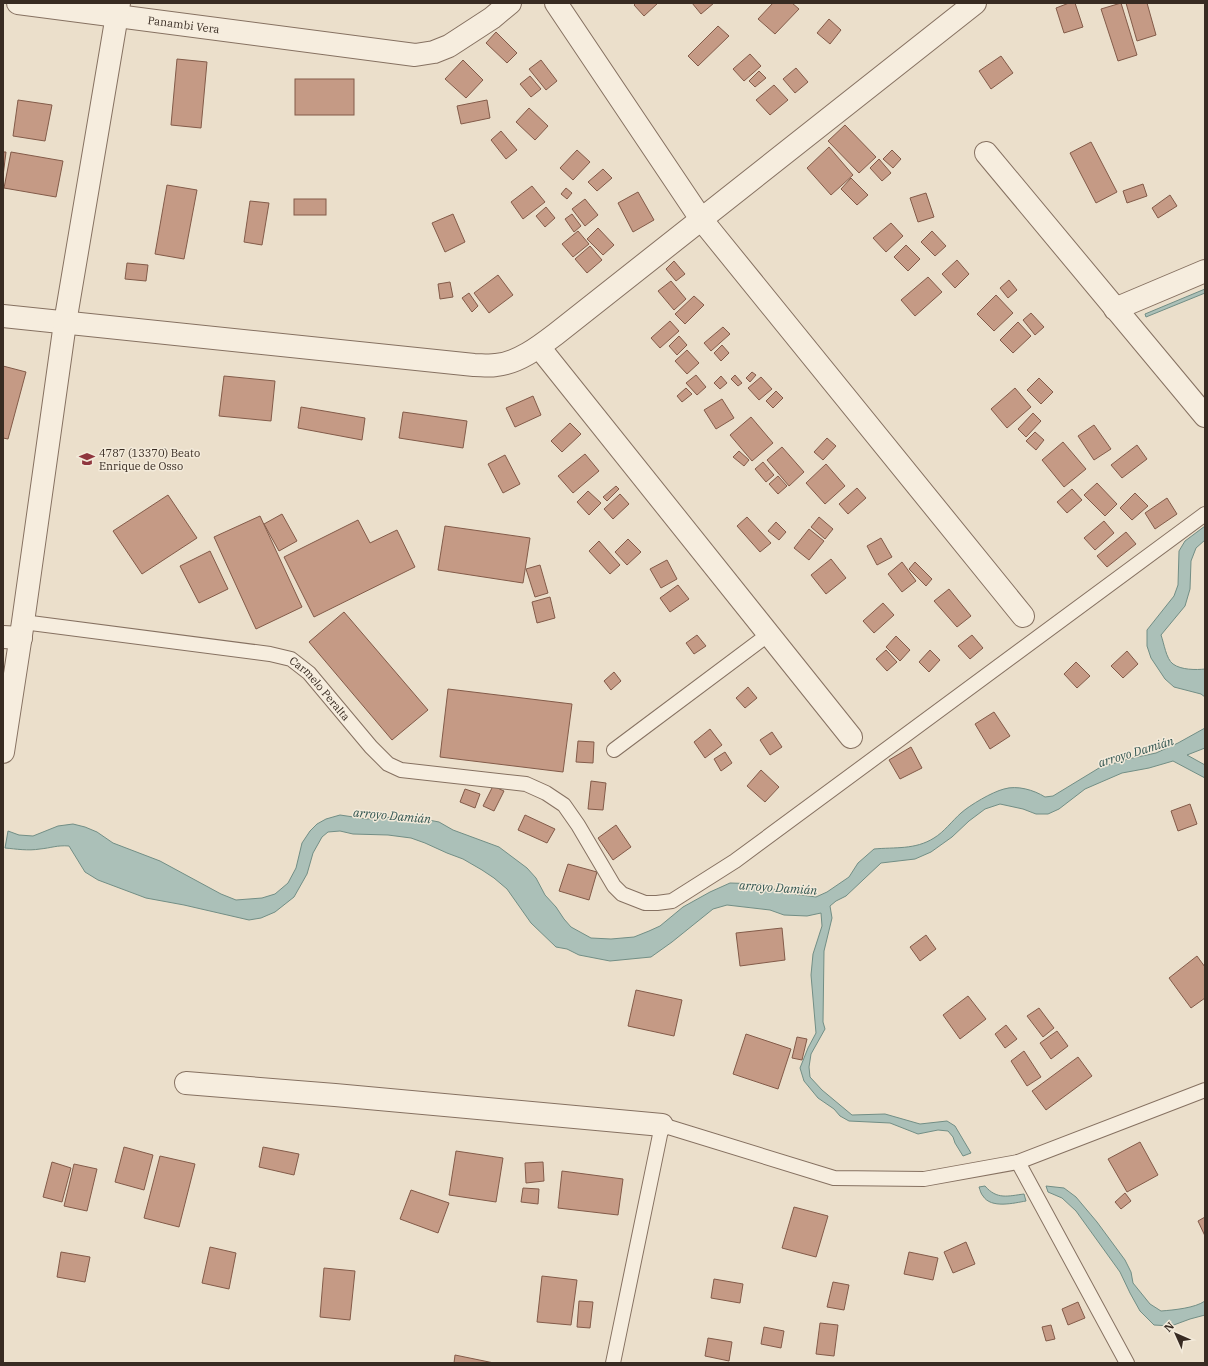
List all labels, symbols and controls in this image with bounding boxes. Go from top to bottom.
street label: Panambi Vera [147,13,220,36]
place label: 4787 (13370) Beato Enrique de Osso [99,446,200,473]
school or university icon: 4787 (13370) Beato Enrique de Osso [78,450,96,468]
street label: Carmelo Peralta [287,653,353,724]
water label: arroyo Damián [1096,733,1176,770]
water label: arroyo Damián [352,805,432,826]
water label: arroyo Damián [738,877,818,898]
north arrow [1156,1314,1196,1354]
text: N [1161,1319,1177,1335]

